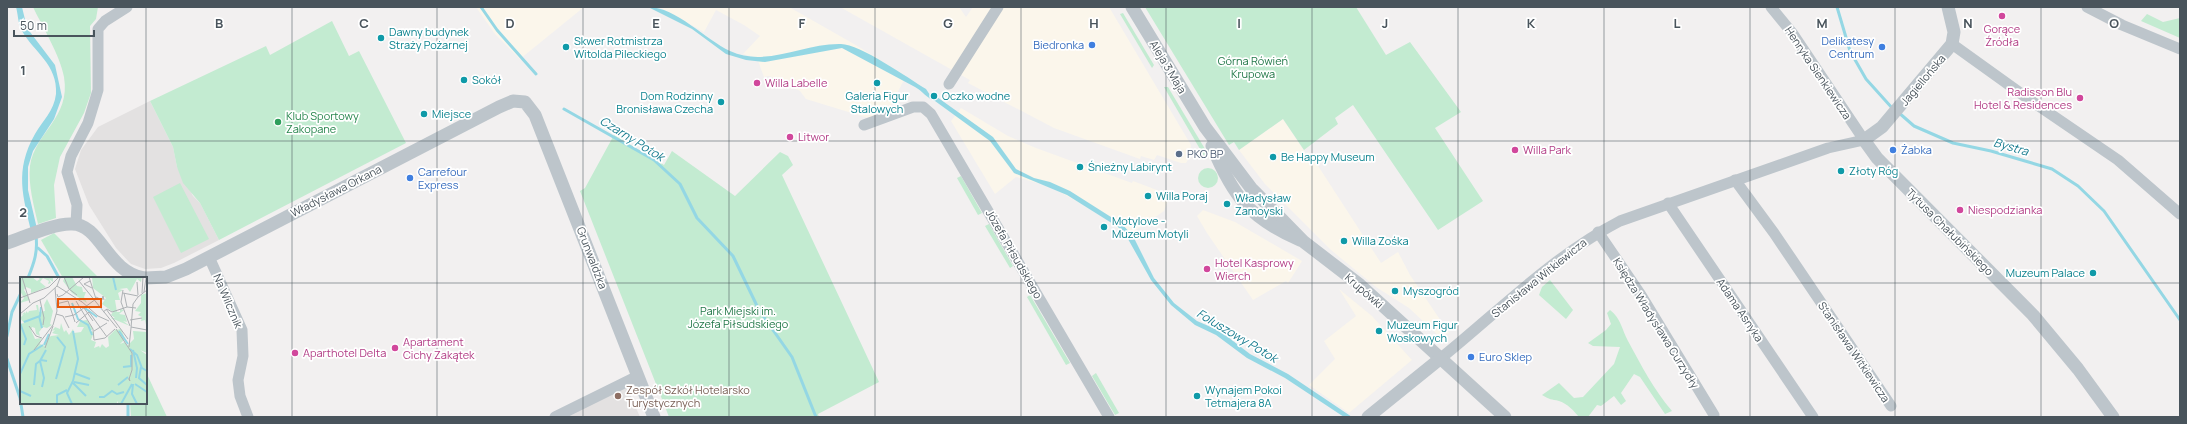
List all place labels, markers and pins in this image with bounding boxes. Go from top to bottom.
marker: Gorące Źródła [1997,11,2007,21]
place label: Gorące Źródła [1984,21,2021,49]
place label: Dawny budynek Straży Pożarnej [389,24,469,52]
marker: Dawny budynek Straży Pożarnej [376,33,386,43]
place label: Skwer Rotmistrza Witolda Pileckiego [574,33,667,61]
place label: Delikatesy Centrum [1822,33,1874,61]
place label: Biedronka [1033,37,1084,52]
marker: Biedronka [1087,40,1097,50]
marker: Skwer Rotmistrza Witolda Pileckiego [561,42,571,52]
marker: Delikatesy Centrum [1877,42,1887,52]
place label: Sokół [472,72,501,87]
marker: Sokół [459,75,469,85]
place label: Willa Labelle [765,75,828,90]
marker: Willa Labelle [752,78,762,88]
marker: Galeria Figur Stalowych [872,78,882,88]
place label: Radisson Blu Hotel & Residences [1974,84,2072,112]
place label: Dom Rodzinny Bronisława Czecha [616,88,713,116]
place label: Galeria Figur Stalowych [846,88,908,116]
place label: Oczko wodne [942,88,1011,103]
marker: Oczko wodne [929,91,939,101]
marker: Radisson Blu Hotel & Residences [2075,93,2085,103]
marker: Dom Rodzinny Bronisława Czecha [716,97,726,107]
place label: Miejsce [432,106,472,121]
place label: Klub Sportowy Zakopane [286,108,359,136]
marker: Miejsce [419,109,429,119]
marker: Klub Sportowy Zakopane [273,117,283,127]
place label: Litwor [798,129,829,144]
marker: Litwor [785,132,795,142]
place label: Willa Park [1523,142,1572,157]
place label: Żabka [1901,142,1932,157]
marker: Willa Park [1510,145,1520,155]
marker: Żabka [1888,145,1898,155]
place label: PKO BP [1187,146,1224,161]
marker: PKO BP [1174,149,1184,159]
place label: Be Happy Museum [1281,149,1375,164]
marker: Be Happy Museum [1268,152,1278,162]
place label: Śnieżny Labirynt [1088,159,1172,174]
marker: Śnieżny Labirynt [1075,162,1085,172]
place label: Złoty Róg [1849,163,1898,178]
place label: Carrefour Express [418,164,467,192]
marker: Złoty Róg [1836,166,1846,176]
marker: Carrefour Express [405,173,415,183]
place label: Willa Poraj [1156,188,1208,203]
place label: Władysław Zamoyski [1235,190,1292,218]
marker: Willa Poraj [1143,191,1153,201]
marker: Władysław Zamoyski [1222,199,1232,209]
place label: Niespodzianka [1968,202,2042,217]
marker: Niespodzianka [1955,205,1965,215]
place label: Motylove - Muzeum Motyli [1112,213,1189,241]
marker: Motylove - Muzeum Motyli [1099,222,1109,232]
place label: Willa Zośka [1352,233,1409,248]
marker: Willa Zośka [1339,236,1349,246]
place label: Hotel Kasprowy Wierch [1215,255,1294,283]
marker: Hotel Kasprowy Wierch [1202,264,1212,274]
place label: Muzeum Palace [2006,265,2086,280]
marker: Muzeum Palace [2088,268,2098,278]
place label: Myszogród [1403,283,1459,298]
marker: Myszogród [1390,286,1400,296]
place label: Muzeum Figur Woskowych [1387,317,1458,345]
marker: Muzeum Figur Woskowych [1374,326,1384,336]
place label: Apartament Cichy Zakątek [403,334,475,362]
marker: Apartament Cichy Zakątek [390,343,400,353]
place label: Aparthotel Delta [303,345,386,360]
marker: Aparthotel Delta [290,348,300,358]
place label: Euro Sklep [1479,349,1532,364]
marker: Euro Sklep [1466,352,1476,362]
place label: Zespół Szkół Hotelarsko Turystycznych [626,382,750,410]
place label: Wynajem Pokoi Tetmajera 8A [1205,382,1282,410]
marker: Zespół Szkół Hotelarsko Turystycznych [613,391,623,401]
marker: Wynajem Pokoi Tetmajera 8A [1192,391,1202,401]

